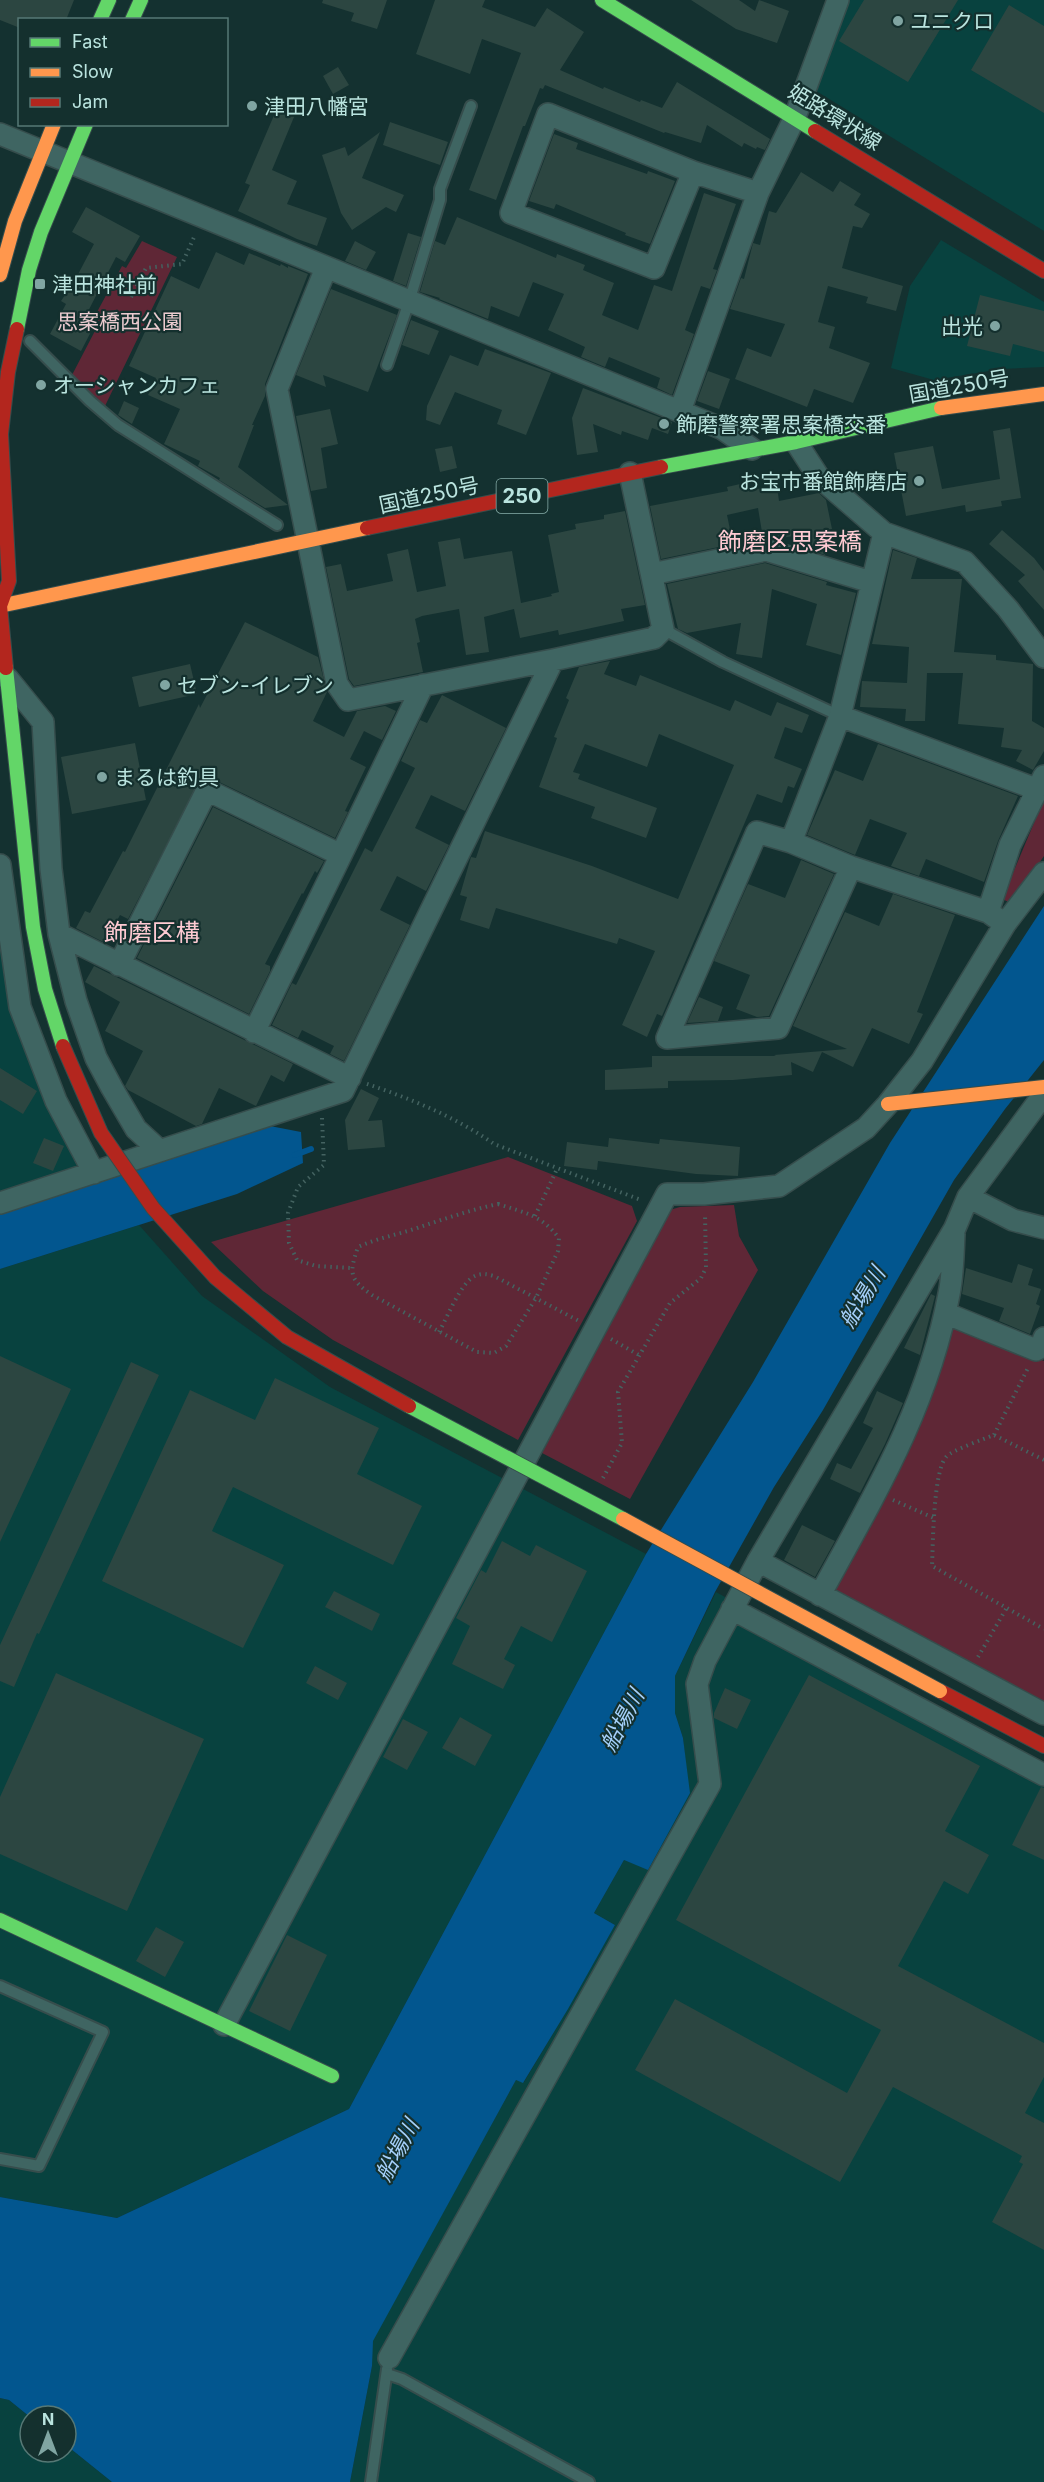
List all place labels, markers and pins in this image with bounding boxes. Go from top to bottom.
place label: ユニクロ [910,9,994,34]
marker: ユニクロ [891,14,905,28]
place label: 津田八幡宮 [264,94,369,119]
marker: 津田八幡宮 [245,99,259,113]
place label: 津田神社前 [52,272,157,297]
marker: 津田神社前 [33,277,47,291]
place label: 出光 [941,314,983,339]
marker: 出光 [988,319,1002,333]
place label: オーシャンカフェ [53,373,221,398]
marker: オーシャンカフェ [34,378,48,392]
place label: 飾磨警察署思案橋交番 [676,412,886,437]
marker: 飾磨警察署思案橋交番 [657,417,671,431]
place label: お宝市番館飾磨店 [739,469,907,494]
marker: お宝市番館飾磨店 [912,474,926,488]
place label: セブン-イレブン [177,673,334,698]
marker: セブン-イレブン [158,678,172,692]
place label: まるは釣具 [114,765,219,790]
marker: まるは釣具 [95,770,109,784]

